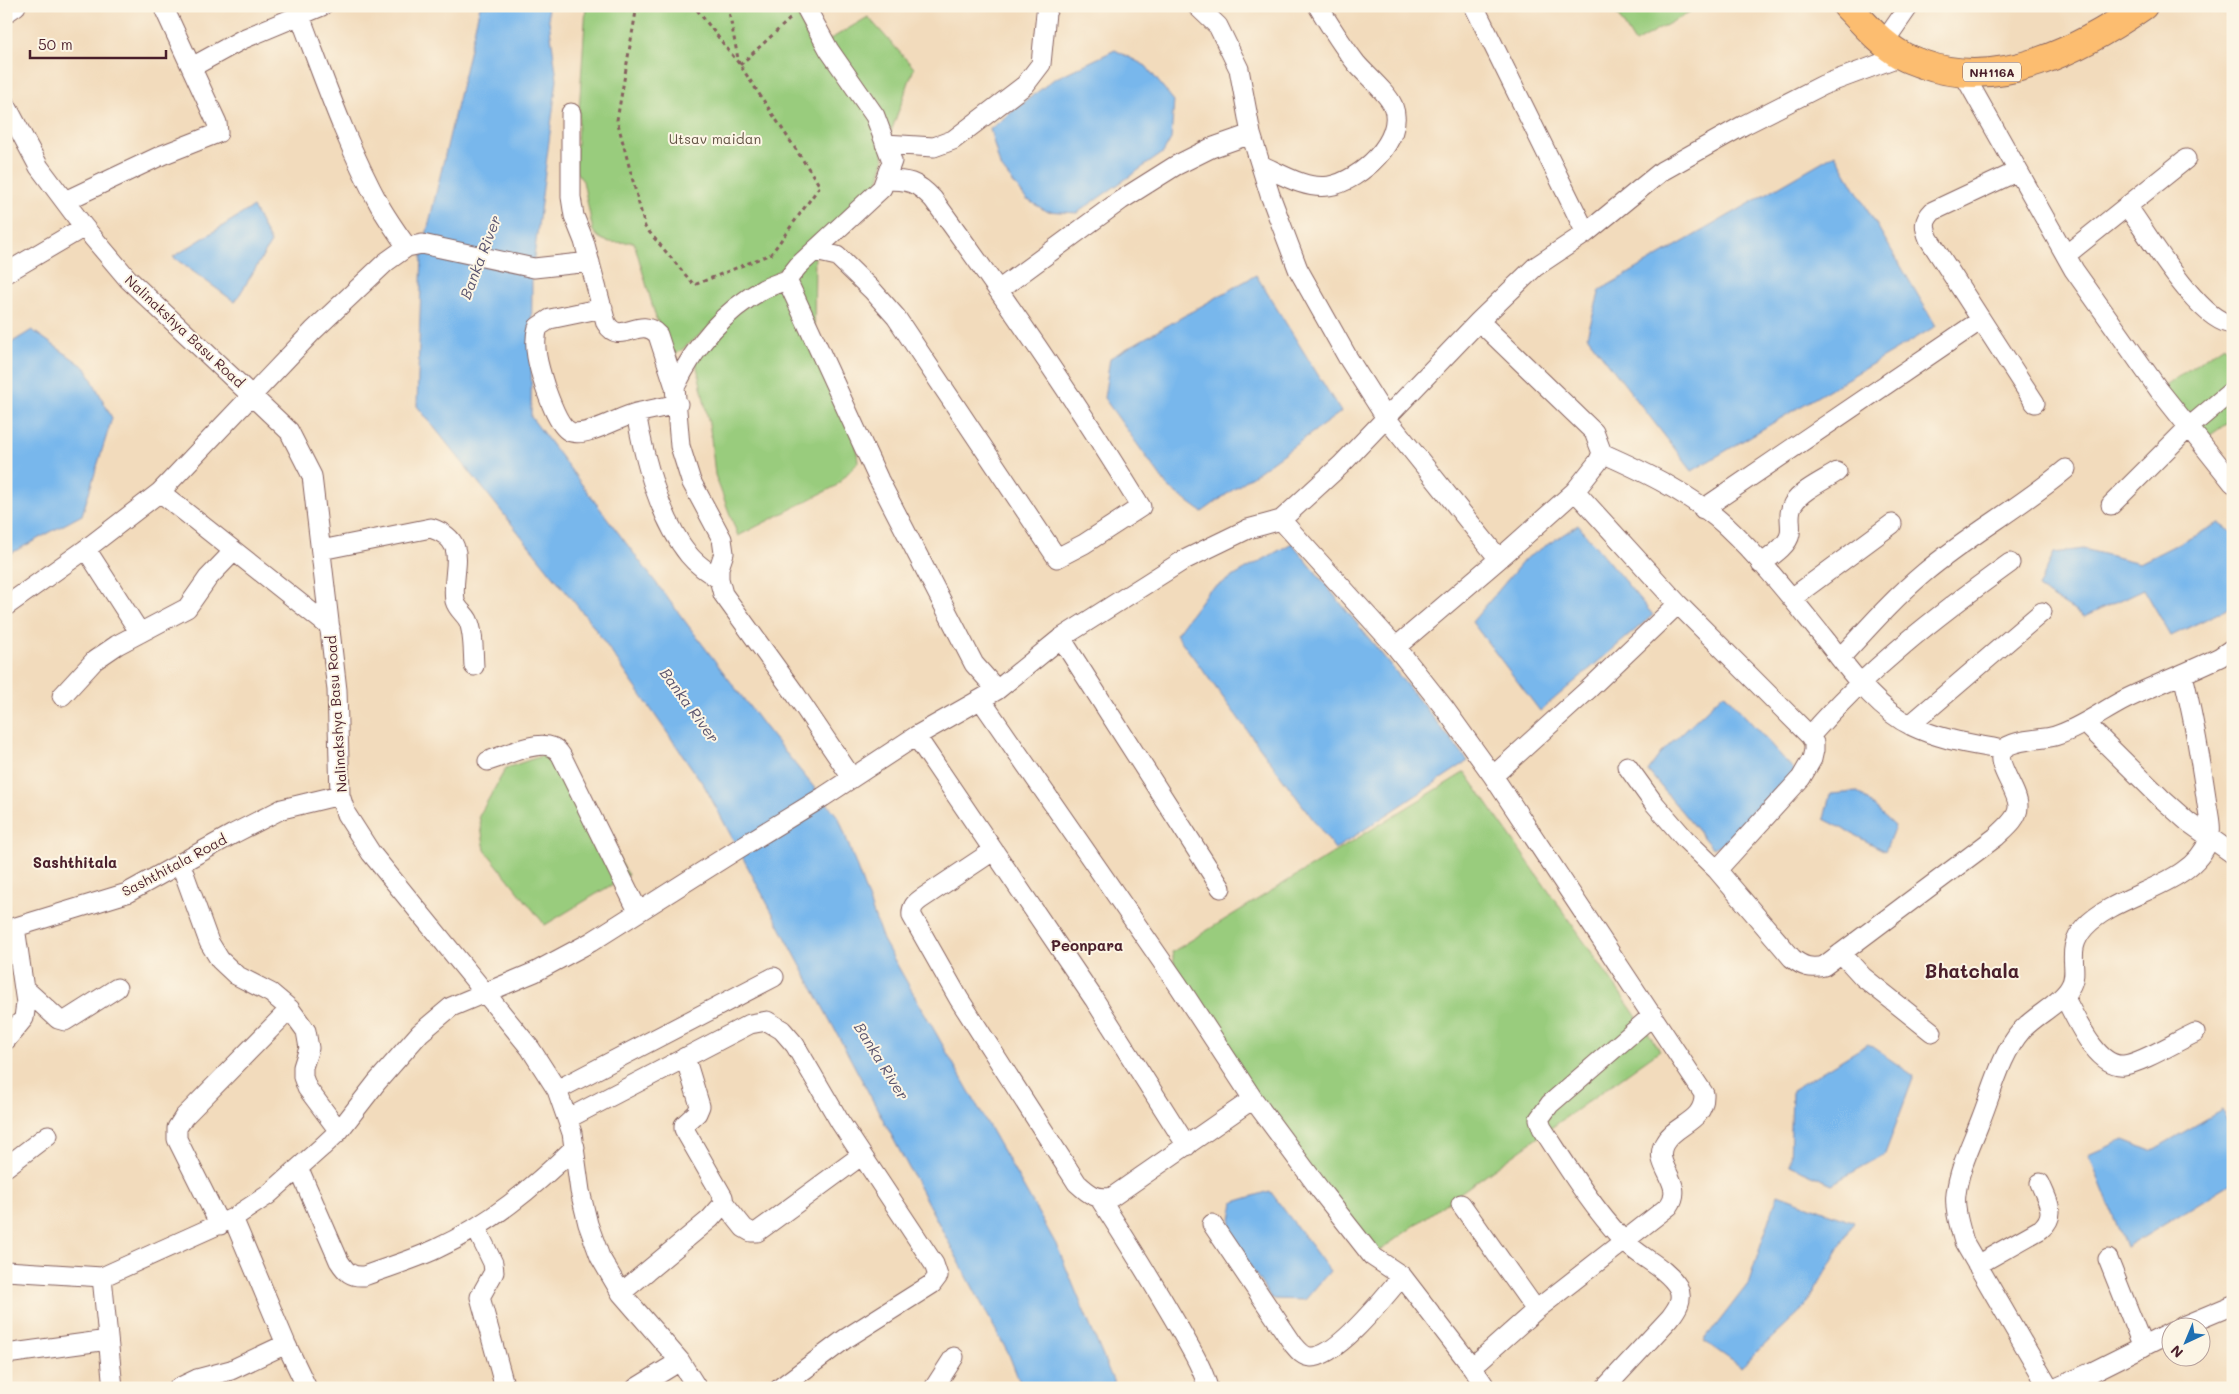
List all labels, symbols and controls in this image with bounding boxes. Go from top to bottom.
scale bar [30,28,166,60]
text: 50 m [38,34,73,54]
road number: NH116A [1963,62,2021,82]
park label: Utsav maidan [669,129,761,148]
water label: Banka River [455,212,505,302]
street label: Nalinakshya Basu Road [121,270,249,392]
street label: Nalinakshya Basu Road [321,635,351,793]
water label: Banka River [656,664,724,747]
street label: Sashthitala Road [118,829,230,901]
district label: Sashthitala [33,852,117,872]
district label: Peonpara [1051,935,1123,955]
district label: Bhatchala [1925,958,2019,983]
water label: Banka River [850,1018,914,1104]
north arrow [2162,1316,2212,1366]
text: N [2166,1341,2187,1362]

